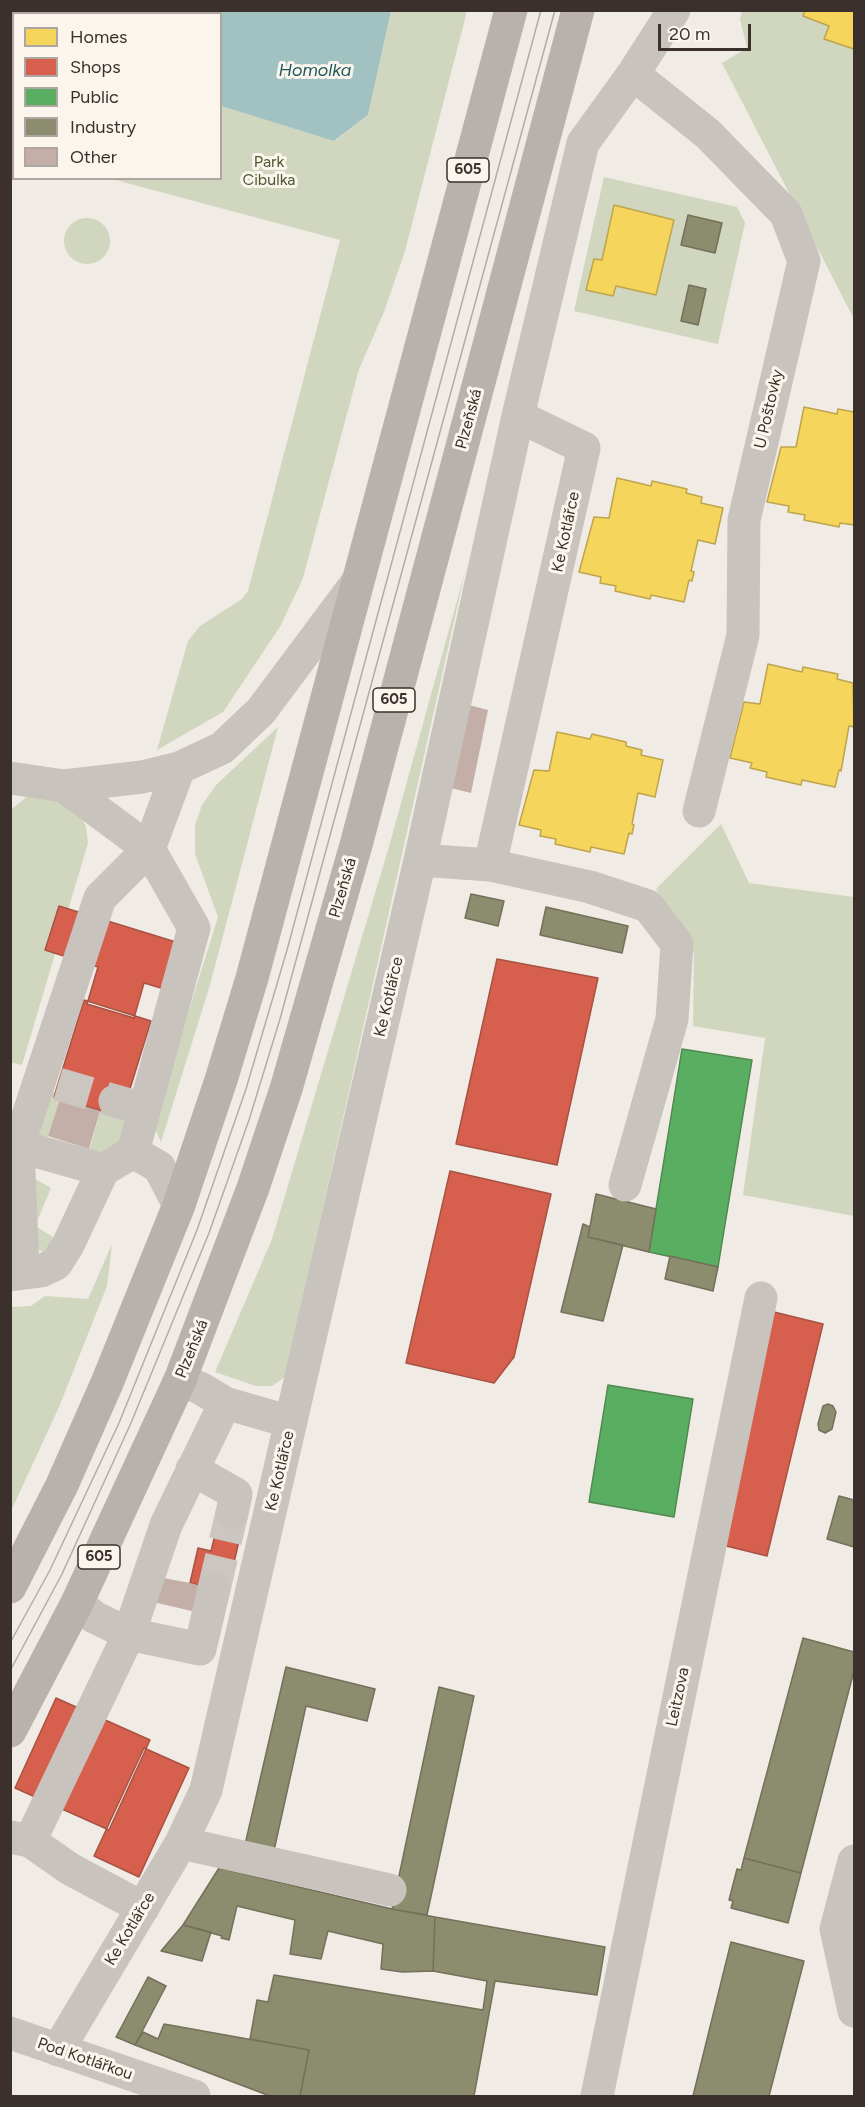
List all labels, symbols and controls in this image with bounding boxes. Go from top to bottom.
legend [12,12,222,180]
scale bar [661,12,754,50]
text: 20 m [669,23,710,45]
text: Homes [70,26,128,48]
text: Shops [70,56,121,78]
water label: Homolka [279,60,351,82]
text: Public [70,86,119,108]
text: Industry [70,116,136,138]
text: Other [70,146,117,168]
park label: Park Cibulka [243,152,295,190]
road number: 605 [447,158,489,182]
street label: U Poštovky [751,368,787,450]
street label: Plzeňská [452,387,486,451]
street label: Ke Kotlářce [548,490,584,574]
road number: 605 [373,688,415,712]
street label: Plzeňská [325,856,361,920]
street label: Ke Kotlářce [370,955,408,1039]
street label: Plzeňská [172,1317,212,1381]
street label: Ke Kotlářce [261,1429,299,1513]
road number: 605 [78,1545,120,1569]
street label: Leitzova [662,1666,694,1728]
street label: Ke Kotlářce [101,1889,159,1969]
street label: Pod Kotlářkou [35,2034,135,2084]

